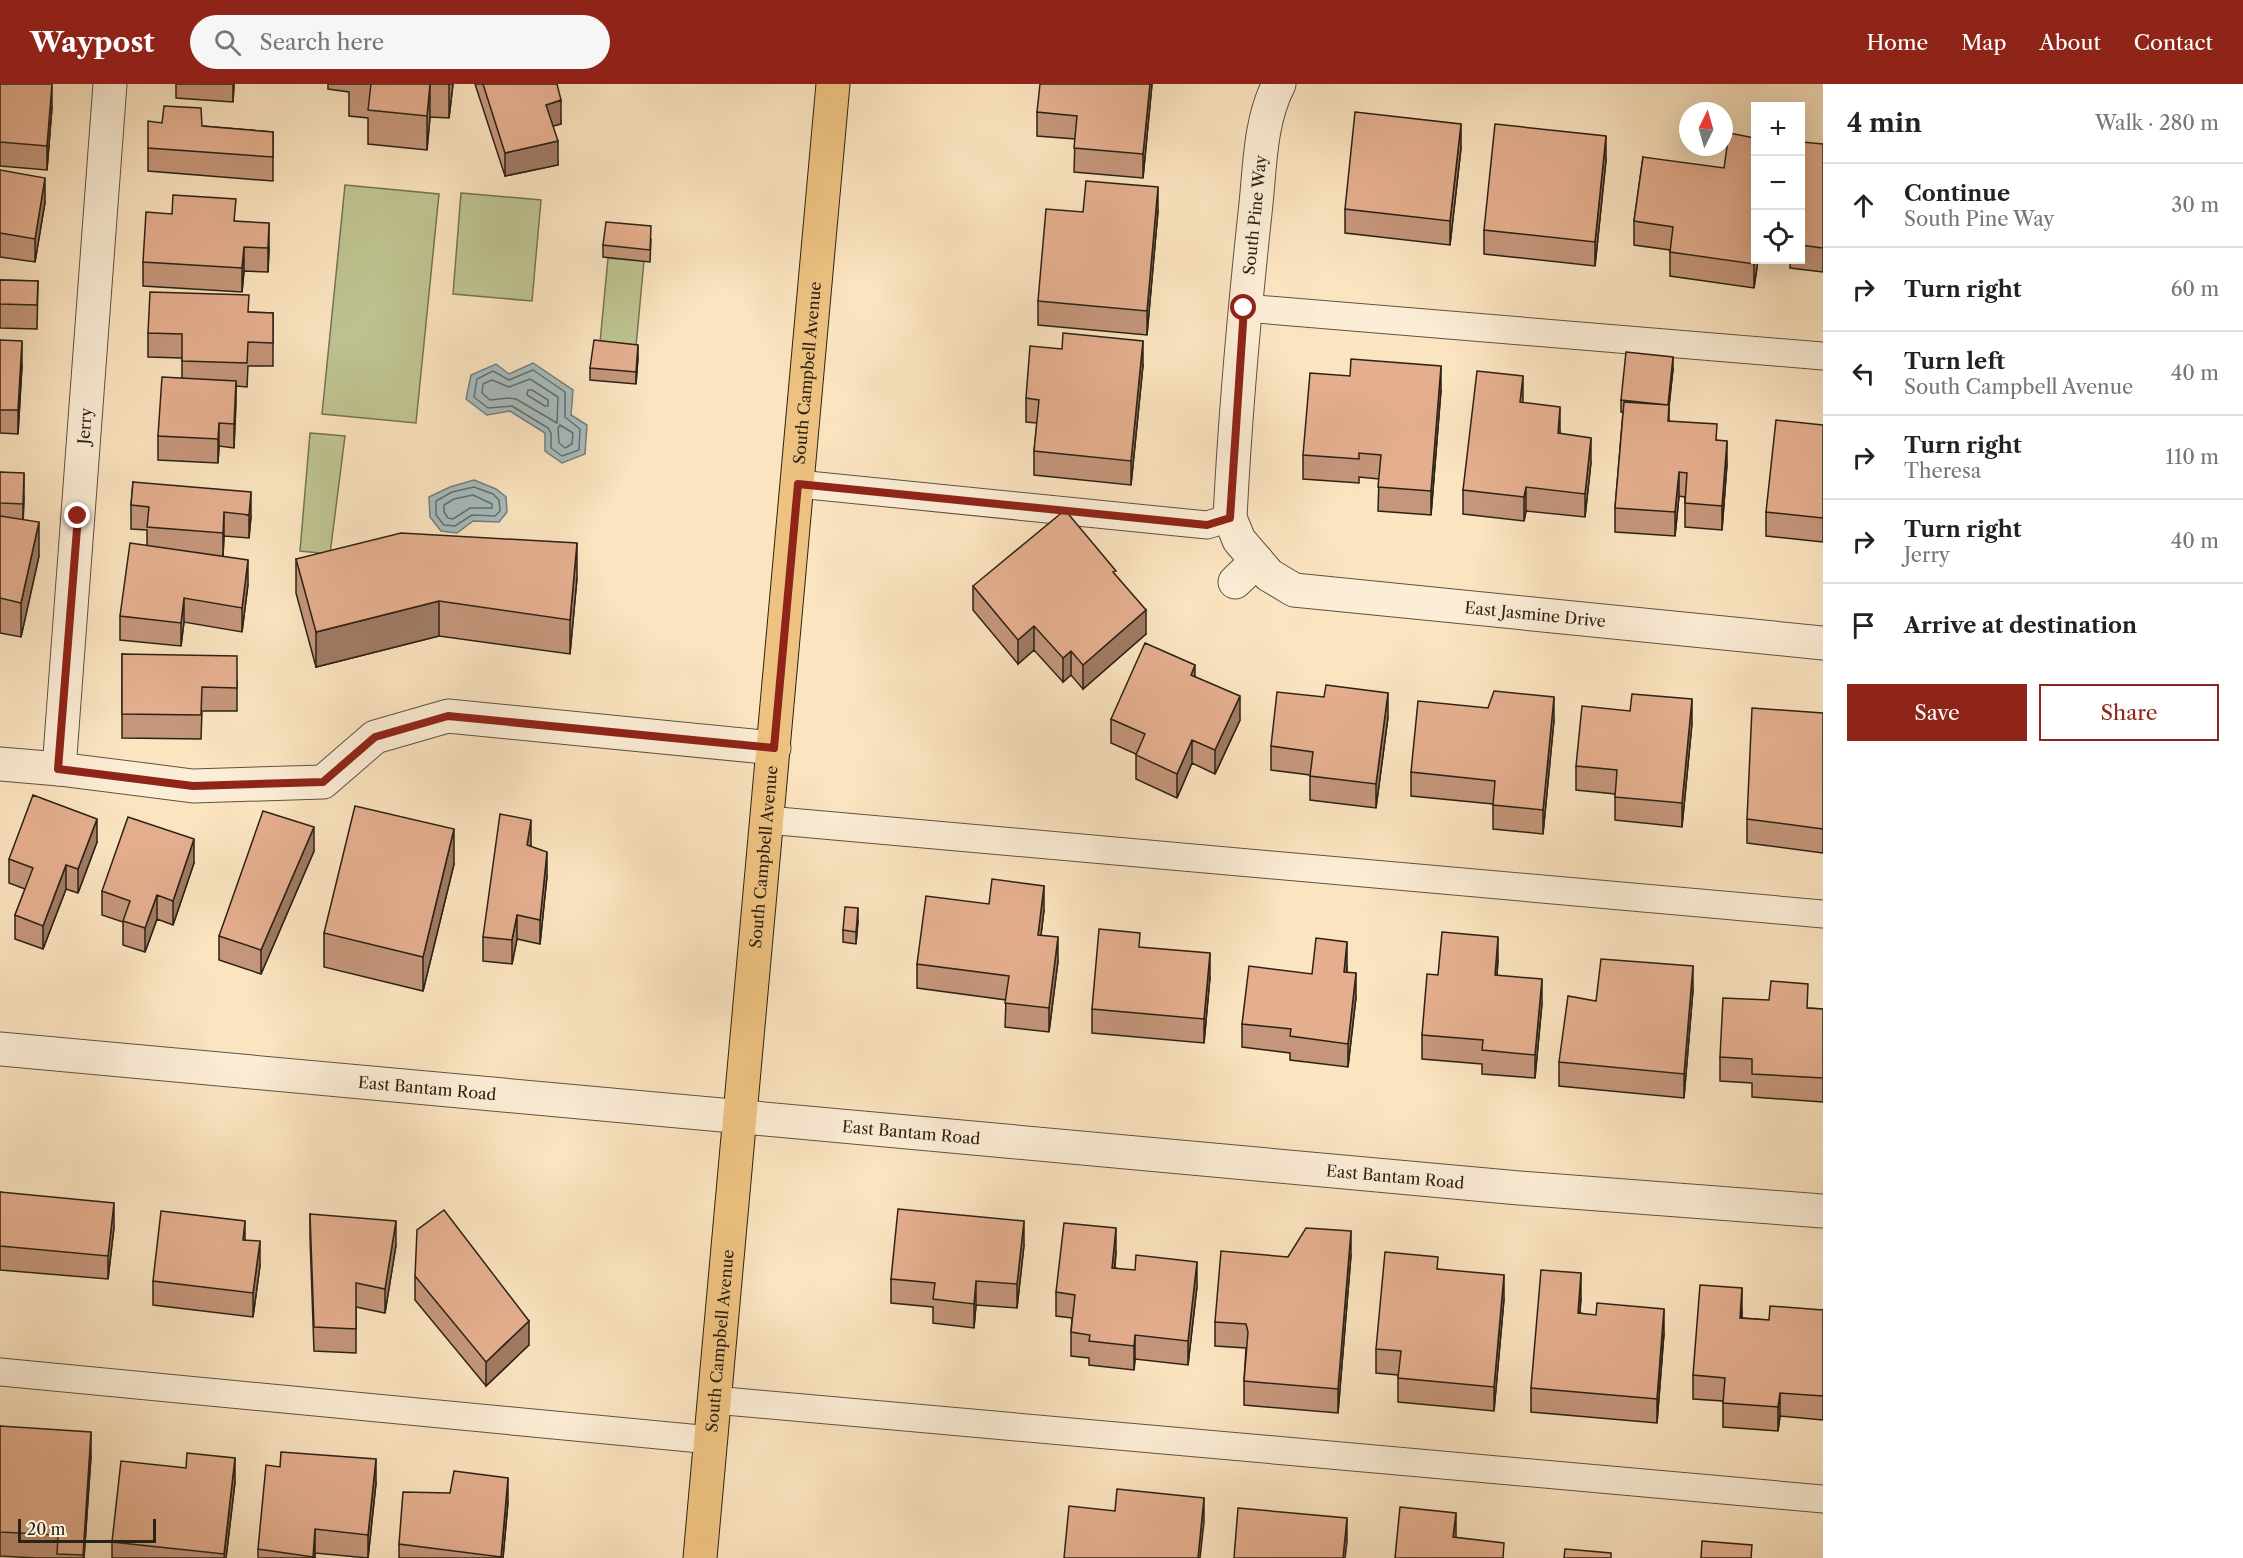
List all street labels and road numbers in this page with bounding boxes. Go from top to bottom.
street label: South Pine Way [1239,153,1270,276]
street label: South Campbell Avenue [789,281,825,465]
street label: Jerry [73,406,96,448]
street label: East Jasmine Drive [1464,597,1607,631]
street label: South Campbell Avenue [745,765,781,949]
street label: East Bantam Road [357,1072,498,1104]
street label: East Bantam Road [841,1116,981,1149]
street label: East Bantam Road [1325,1160,1465,1193]
street label: South Campbell Avenue [701,1249,738,1433]

